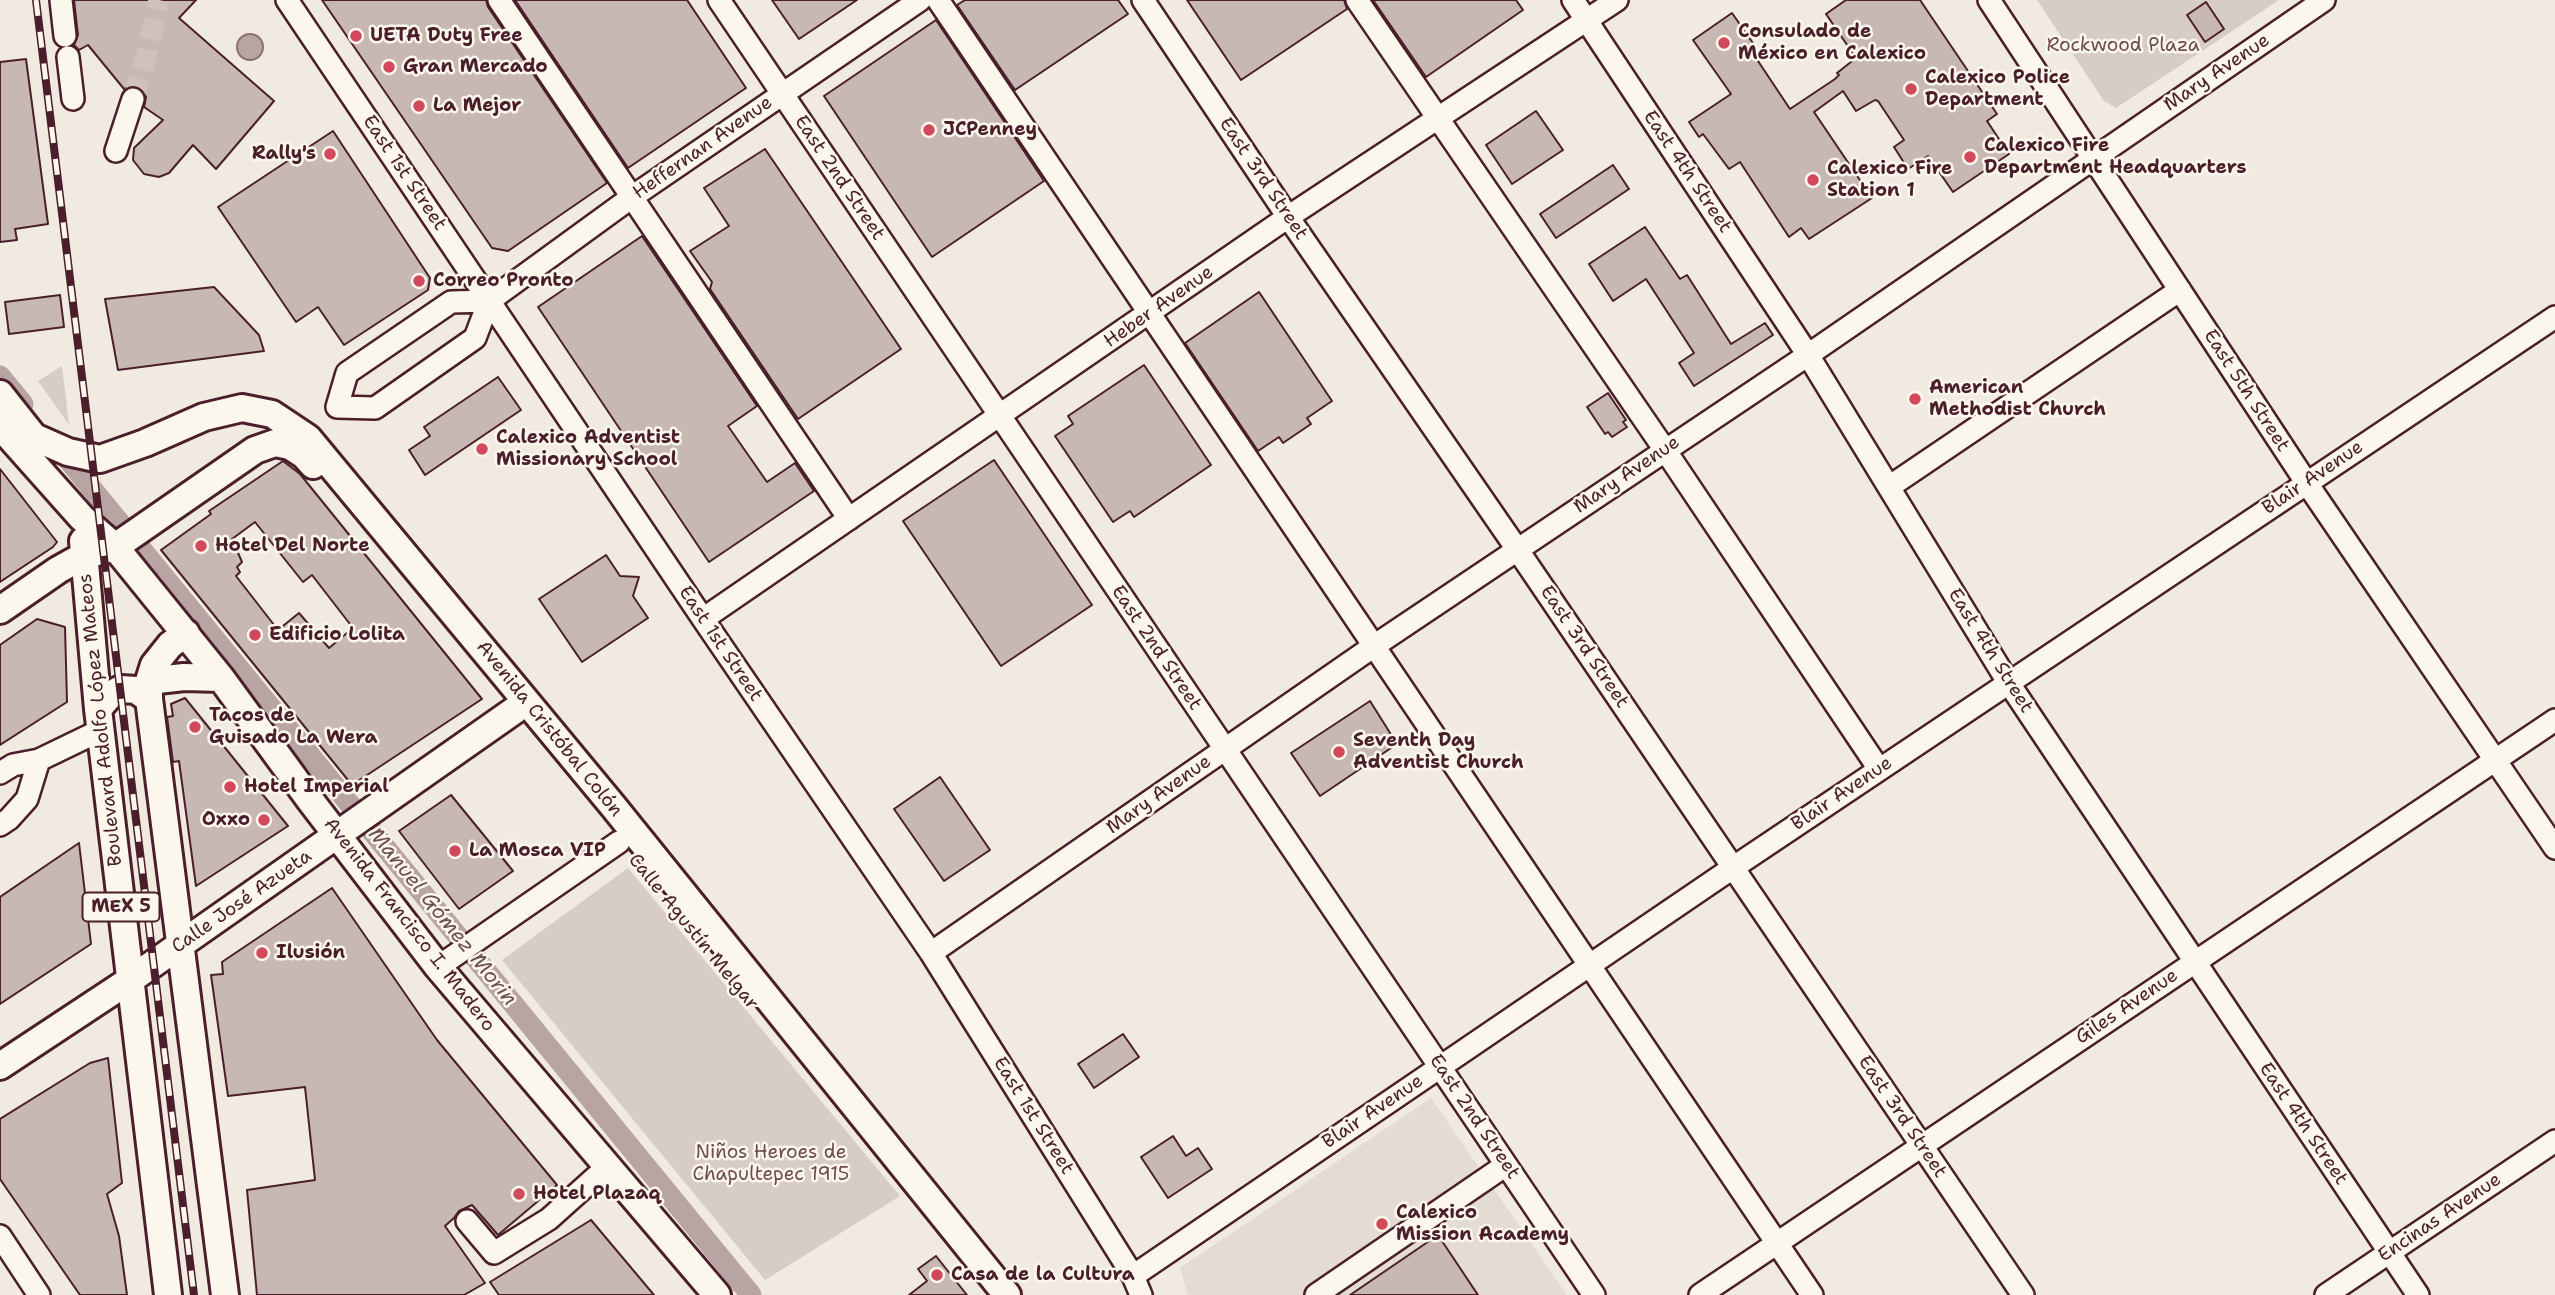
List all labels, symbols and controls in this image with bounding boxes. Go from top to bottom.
place label: Consulado de México en Calexico [1738,21,1926,65]
place label: UETA Duty Free [370,25,523,47]
marker: UETA Duty Free [348,28,364,44]
street label: Mary Avenue [2160,29,2274,117]
marker: Consulado de México en Calexico [1716,35,1732,51]
park label: Rockwood Plaza [2046,35,2200,57]
place label: Gran Mercado [403,56,548,78]
marker: Gran Mercado [381,59,397,75]
place label: Calexico Police Department [1925,67,2070,111]
marker: Calexico Police Department [1903,81,1919,97]
street label: Heffernan Avenue [629,91,777,205]
place label: La Mejor [433,95,521,117]
marker: La Mejor [411,98,427,114]
street label: East 4th Street [1638,107,1736,237]
street label: East 1st Street [357,111,451,235]
street label: East 2nd Street [789,111,889,245]
street label: East 3rd Street [1214,114,1312,244]
place label: JCPenney [943,119,1037,141]
marker: JCPenney [921,122,937,138]
place label: Calexico Fire Department Headquarters [1984,135,2246,179]
place label: Rally's [252,143,316,165]
marker: Rally's [322,146,338,162]
marker: Calexico Fire Department Headquarters [1962,149,1978,165]
place label: Calexico Fire Station 1 [1827,158,1952,202]
marker: Calexico Fire Station 1 [1805,172,1821,188]
street label: Heber Avenue [1100,261,1218,353]
place label: Correo Pronto [433,270,574,292]
marker: Correo Pronto [411,273,427,289]
street label: East 5th Street [2198,326,2294,456]
place label: American Methodist Church [1929,377,2106,421]
marker: American Methodist Church [1907,391,1923,407]
place label: Calexico Adventist Missionary School [496,427,680,471]
street label: Mary Avenue [1570,431,1684,519]
street label: Blair Avenue [2258,436,2368,520]
marker: Calexico Adventist Missionary School [474,441,490,457]
place label: Hotel Del Norte [215,535,370,557]
marker: Hotel Del Norte [193,538,209,554]
street label: Boulevard Adolfo López Mateos [74,573,128,867]
street label: East 2nd Street [1106,581,1206,715]
street label: East 1st Street [673,582,767,706]
street label: East 3rd Street [1535,582,1633,712]
street label: East 4th Street [1943,585,2037,717]
place label: Edificio Lolita [269,624,405,646]
marker: Edificio Lolita [247,627,263,643]
street label: Avenida Cristóbal Colón [471,637,627,821]
place label: Tacos de Guisado La Wera [209,705,377,749]
marker: Tacos de Guisado La Wera [187,719,203,735]
place label: Seventh Day Adventist Church [1353,730,1524,774]
marker: Seventh Day Adventist Church [1331,744,1347,760]
street label: Mary Avenue [1102,750,1216,840]
street label: Blair Avenue [1787,752,1897,836]
place label: Hotel Imperial [244,776,389,798]
marker: Hotel Imperial [222,779,238,795]
place label: Oxxo [202,809,250,831]
marker: Oxxo [256,812,272,828]
street label: Avenida Francisco I. Madero [318,814,500,1036]
water label: Manuel Gómez Morin [362,823,522,1011]
place label: La Mosca VIP [469,840,606,862]
marker: La Mosca VIP [447,843,463,859]
street label: Calle José Azueta [168,845,316,959]
street label: Calle Agustín Melgar [623,849,763,1015]
road number: MEX 5 [82,893,160,922]
place label: Ilusión [276,942,345,964]
marker: Ilusión [254,945,270,961]
street label: Giles Avenue [2071,964,2183,1050]
street label: East 2nd Street [1424,1050,1524,1184]
street label: East 3rd Street [1853,1052,1951,1182]
street label: East 1st Street [988,1053,1078,1179]
street label: East 4th Street [2254,1059,2352,1189]
street label: Blair Avenue [1318,1070,1428,1154]
park label: Niños Heroes de Chapultepec 1915 [693,1142,849,1186]
street label: Encinas Avenue [2374,1168,2506,1268]
place label: Hotel Plazaq [533,1183,660,1205]
marker: Hotel Plazaq [511,1186,527,1202]
place label: Calexico Mission Academy [1396,1202,1569,1246]
marker: Calexico Mission Academy [1374,1216,1390,1232]
place label: Casa de la Cultura [951,1264,1135,1286]
marker: Casa de la Cultura [929,1267,945,1283]

